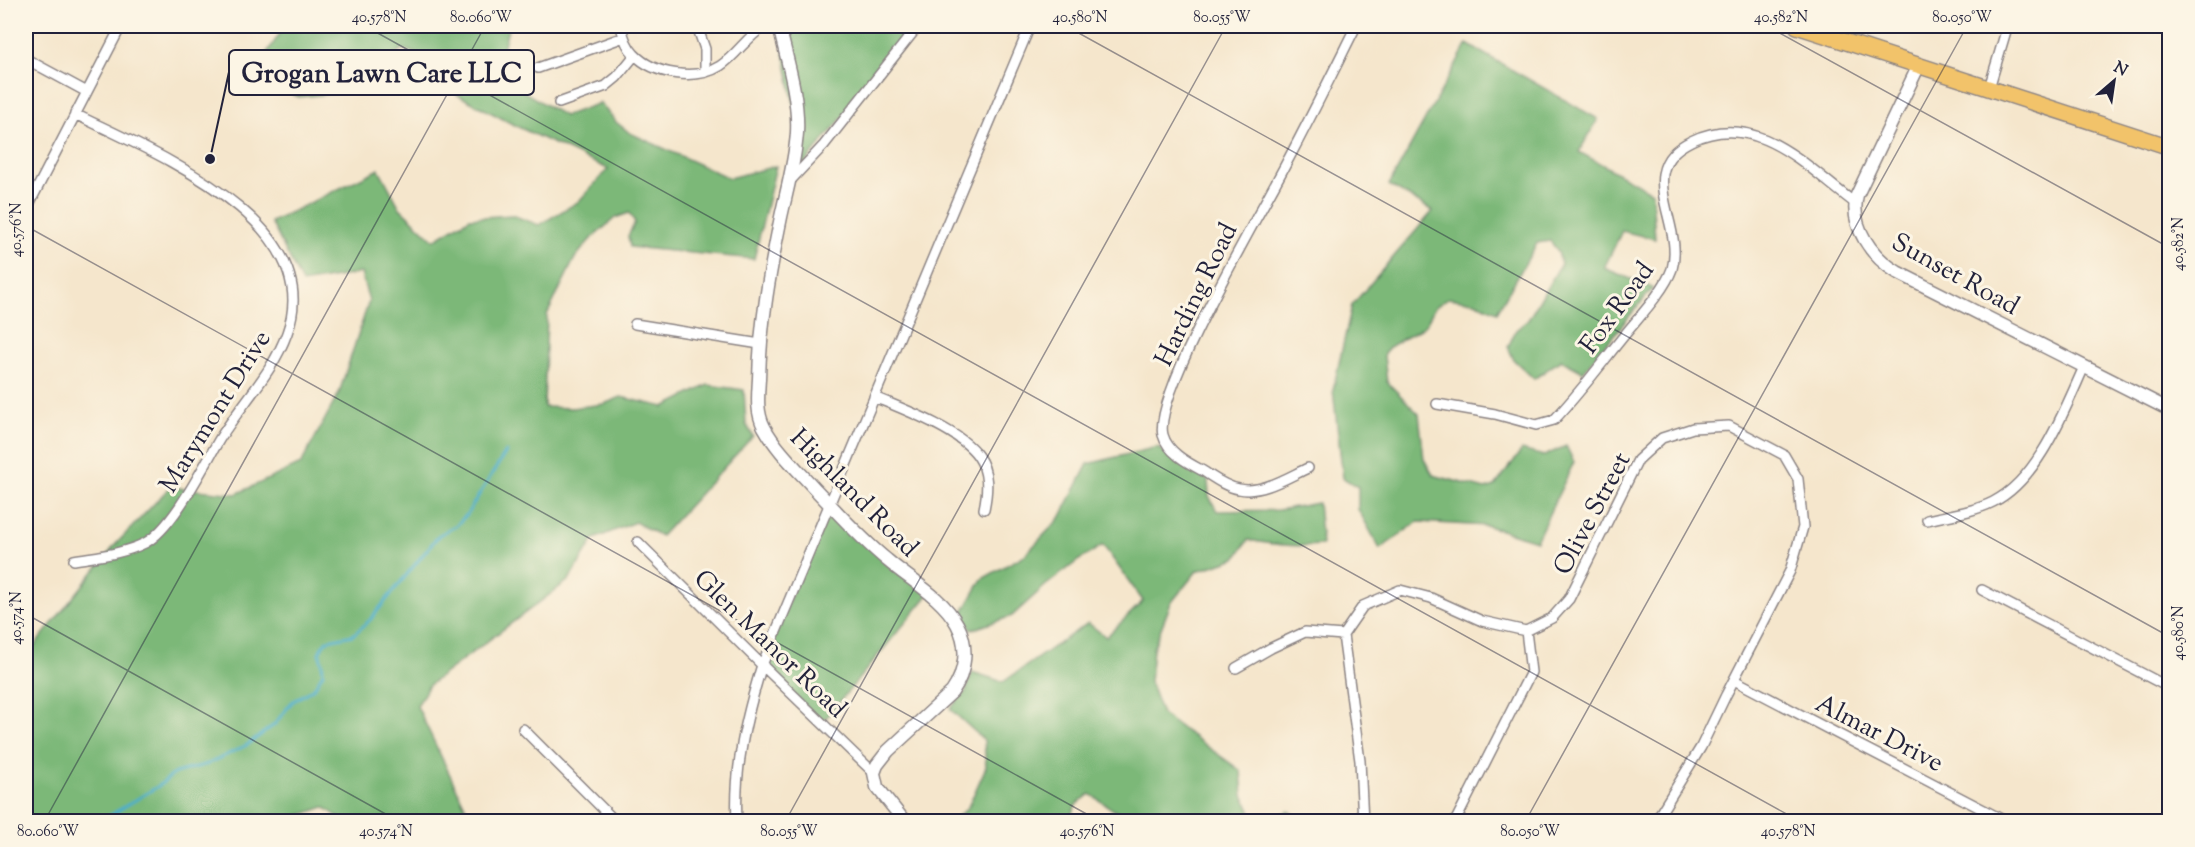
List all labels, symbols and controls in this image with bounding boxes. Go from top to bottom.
text: 40.578°N [352,8,406,29]
text: 80.060°W [450,8,512,29]
text: 40.580°N [1053,8,1107,29]
text: 80.055°W [1193,8,1251,29]
text: 40.582°N [1754,8,1808,29]
text: 80.050°W [1932,8,1992,29]
callout: Grogan Lawn Care LLC [229,50,534,95]
north arrow [2084,51,2144,111]
text: Grogan Lawn Care LLC [242,56,522,95]
text: N [2109,57,2131,83]
text: 40.576°N [7,203,28,257]
street label: Harding Road [1146,217,1248,373]
text: 40.582°N [2169,217,2190,271]
street label: Sunset Road [1884,225,2026,326]
street label: Fox Road [1572,254,1664,362]
street label: Marymont Drive [151,324,281,501]
street label: Highland Road [780,421,926,567]
street label: Olive Street [1545,446,1641,582]
street label: Glen Manor Road [684,562,854,728]
text: 40.574°N [7,591,28,645]
text: 40.580°N [2169,606,2190,660]
street label: Almar Drive [1808,686,1949,782]
text: 80.060°W [17,822,79,843]
text: 40.574°N [359,822,413,843]
text: 80.055°W [760,822,818,843]
text: 40.576°N [1060,822,1114,843]
text: 80.050°W [1500,822,1560,843]
text: 40.578°N [1761,822,1815,843]

